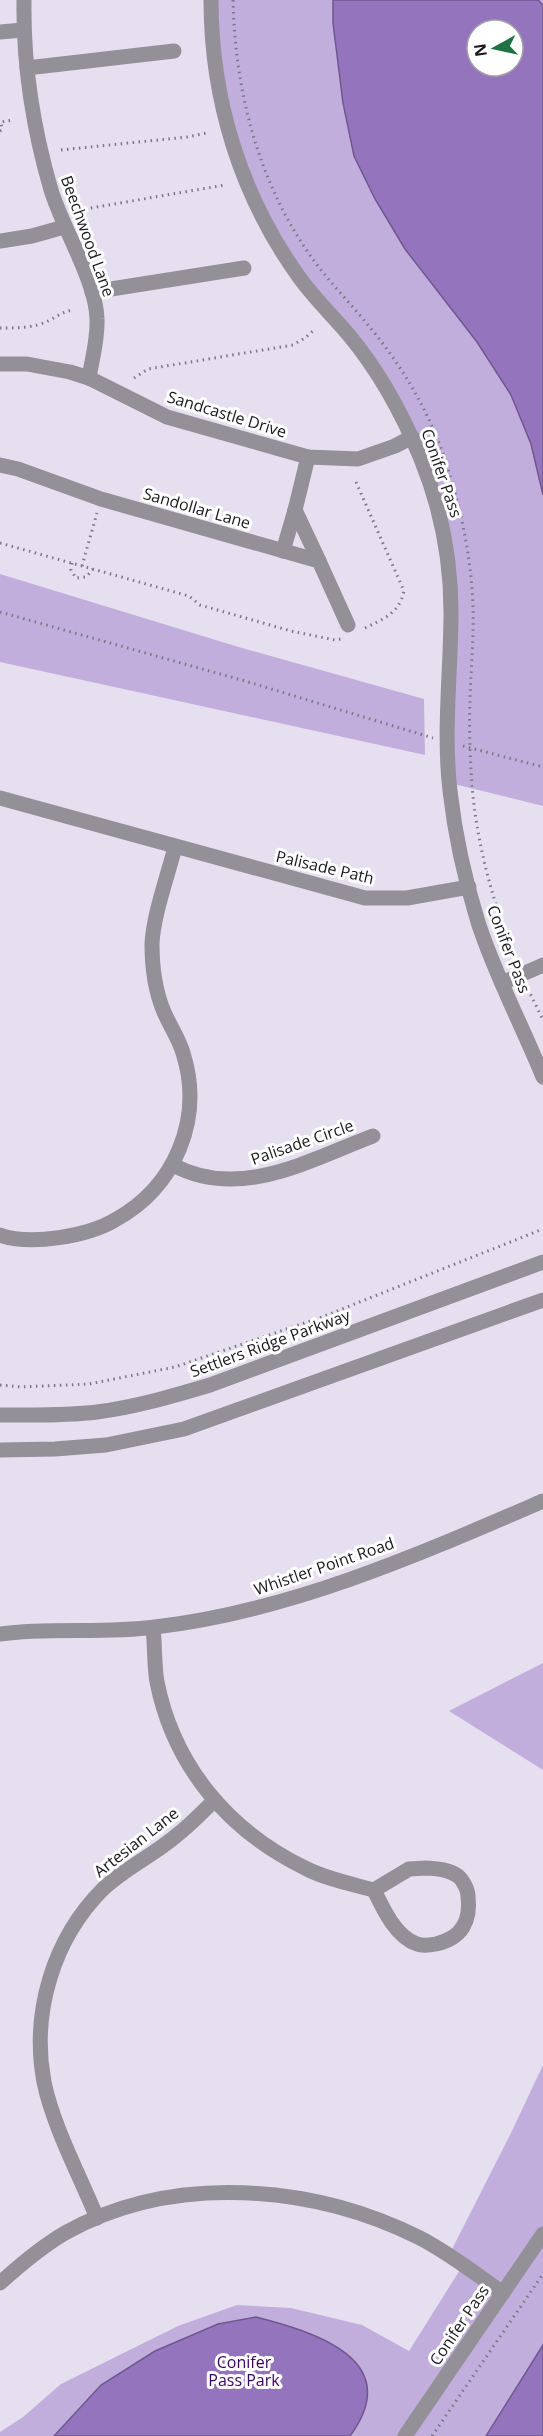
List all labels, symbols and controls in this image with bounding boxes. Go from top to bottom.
north arrow [465,18,525,78]
text: N [468,42,492,58]
street label: Beechwood Lane [56,172,120,300]
street label: Sandcastle Drive [165,385,289,443]
street label: Conifer Pass [417,426,467,520]
street label: Sandollar Lane [141,482,253,534]
street label: Palisade Path [274,845,376,889]
street label: Conifer Pass [482,902,536,996]
street label: Palisade Circle [248,1114,356,1170]
street label: Settlers Ridge Parkway [187,1303,354,1382]
street label: Whistler Point Road [251,1532,397,1600]
street label: Artesian Lane [89,1802,183,1882]
street label: Conifer Pass [424,2281,494,2369]
park label: Conifer Pass Park [208,2351,280,2391]

